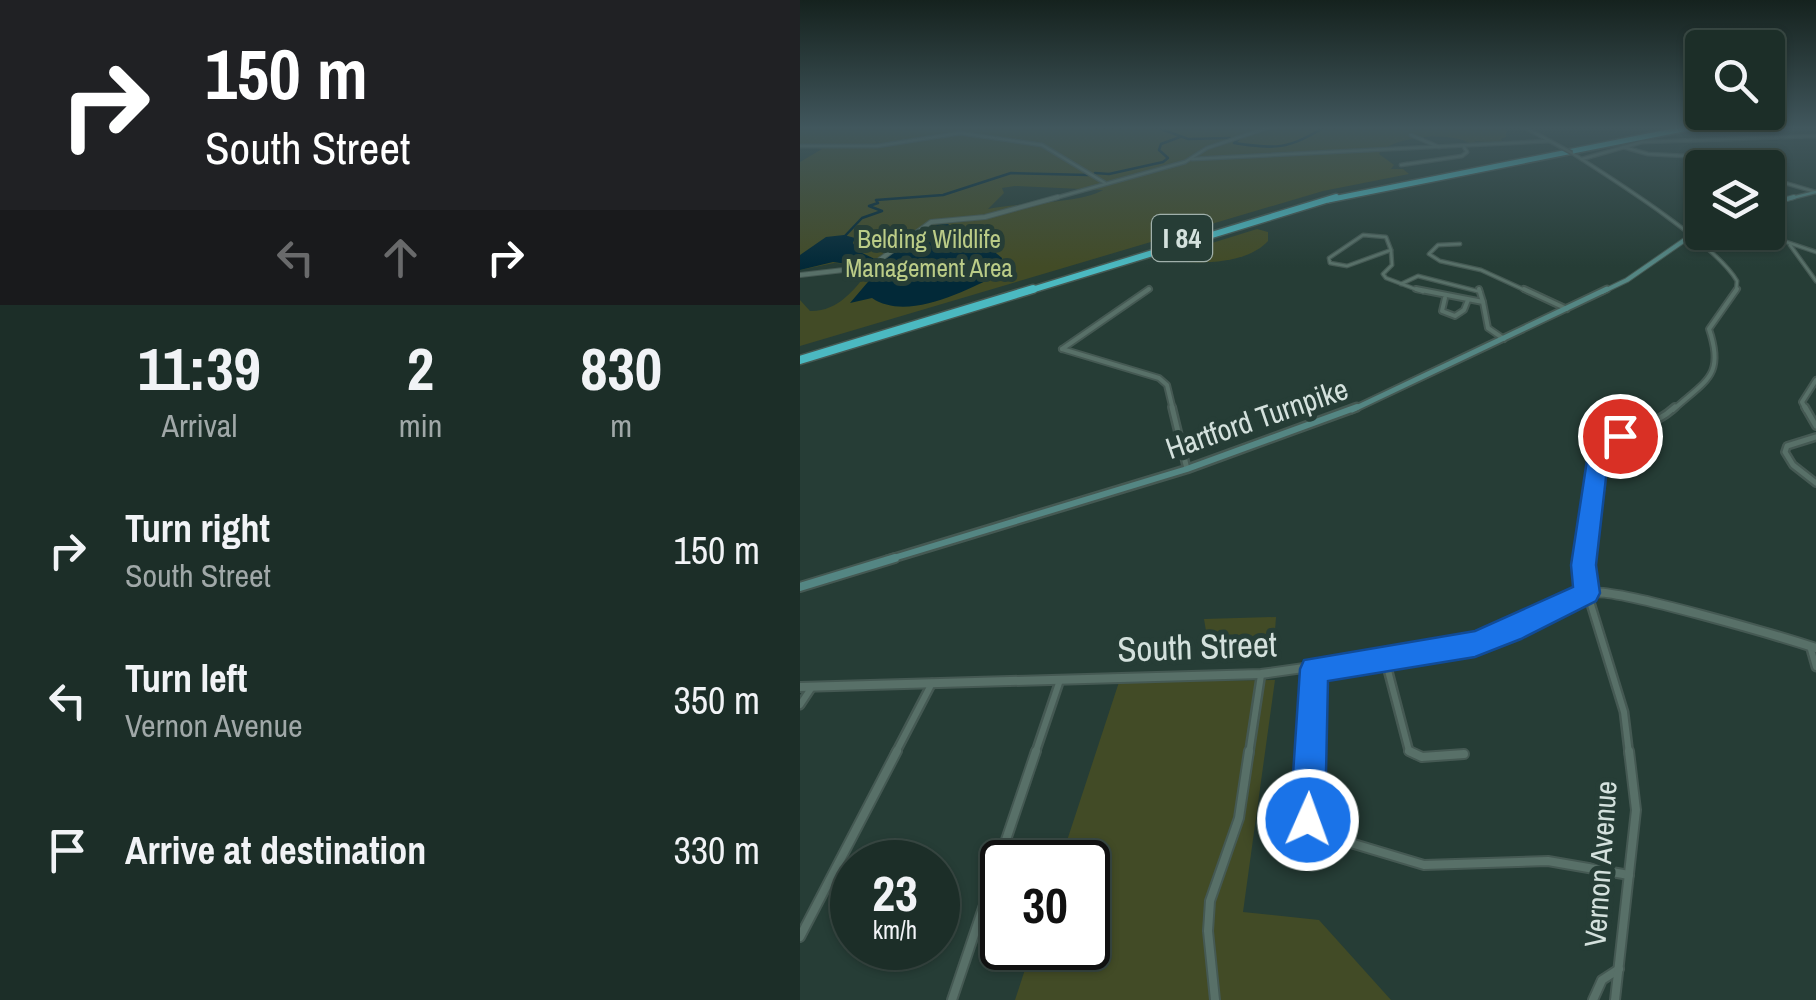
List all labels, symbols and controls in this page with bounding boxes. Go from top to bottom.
text: 150 m [205,27,368,121]
map controls [1685,30,1785,250]
button: search [1685,30,1785,130]
icon: right [40,40,170,170]
text: South Street [205,117,410,178]
button: layers [1685,150,1785,250]
road number: I 84 [1152,215,1212,261]
park label: Belding Wildlife Management Area [845,222,1013,285]
icon: left [268,230,323,285]
icon: ahead [373,230,428,285]
icon: right [478,230,533,285]
text: 11:39 [138,328,261,409]
text: 2 [407,328,434,409]
text: 830 [580,328,662,409]
street label: Hartford Turnpike [1160,368,1353,468]
pin [1578,394,1663,479]
text: Arrival [161,404,237,447]
text: min [399,404,442,447]
text: m [610,404,632,447]
icon: arrive [1593,409,1648,464]
text: Turn right [125,503,270,554]
icon: right [40,523,95,578]
text: 150 m [673,525,760,576]
text: South Street [125,554,271,597]
street label: South Street [1116,620,1278,673]
text: Turn left [125,653,247,704]
icon: left [40,673,95,728]
text: 350 m [673,675,760,726]
text: Vernon Avenue [125,704,303,747]
position arrow [1256,768,1360,872]
street label: Vernon Avenue [1574,779,1626,948]
icon: arrive [40,823,95,878]
text: Arrive at destination [125,825,426,876]
text: 330 m [673,825,760,876]
speed limit sign: 30 [980,840,1110,970]
text: 23 [872,859,918,927]
text: km/h [873,913,917,947]

